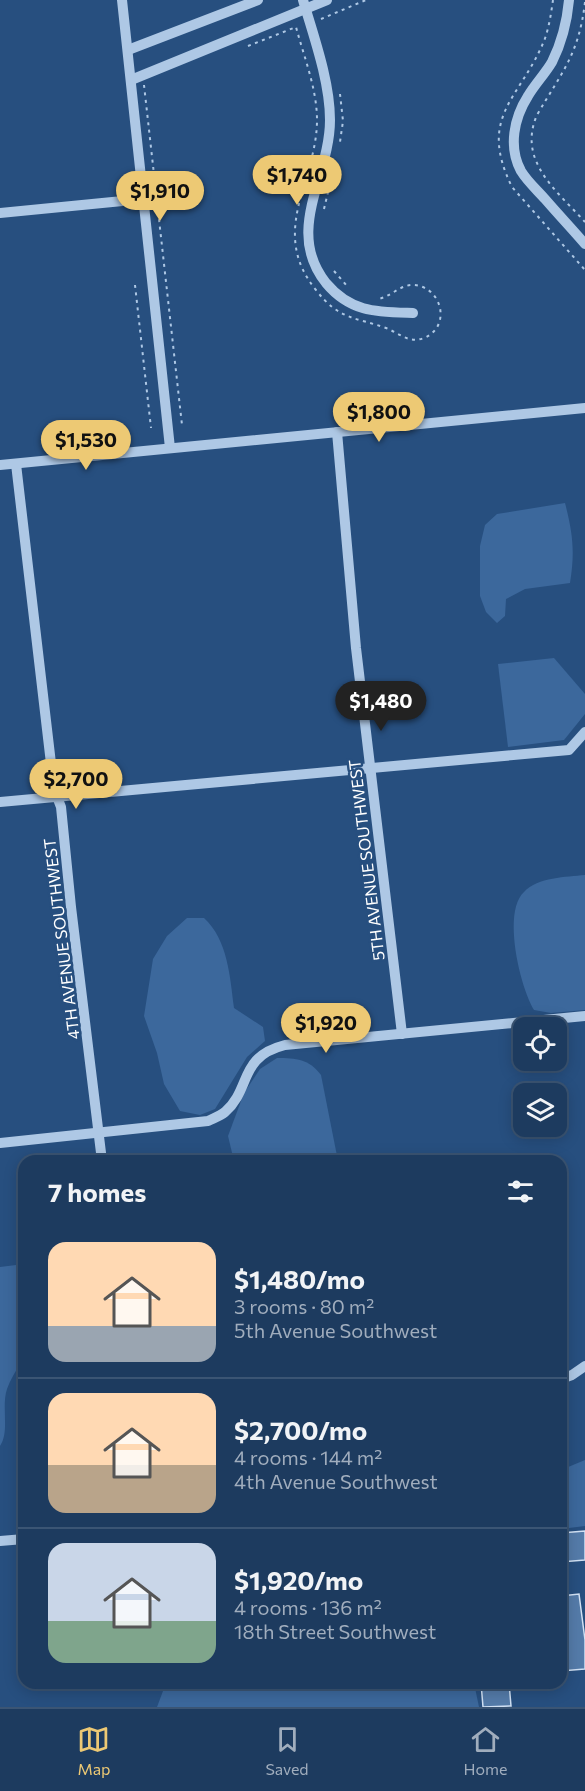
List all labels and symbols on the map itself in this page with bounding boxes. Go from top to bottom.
pin: $1,740 [248,155,346,206]
pin: $1,910 [111,171,209,222]
pin: $1,800 [330,392,428,443]
pin: $1,530 [37,420,135,471]
pin: $1,480 [332,681,430,732]
street label: 5TH AVENUE SOUTHWEST [344,758,388,962]
pin: $2,700 [27,759,125,810]
street label: 4TH AVENUE SOUTHWEST [39,837,83,1041]
pin: $1,920 [277,1003,375,1054]

